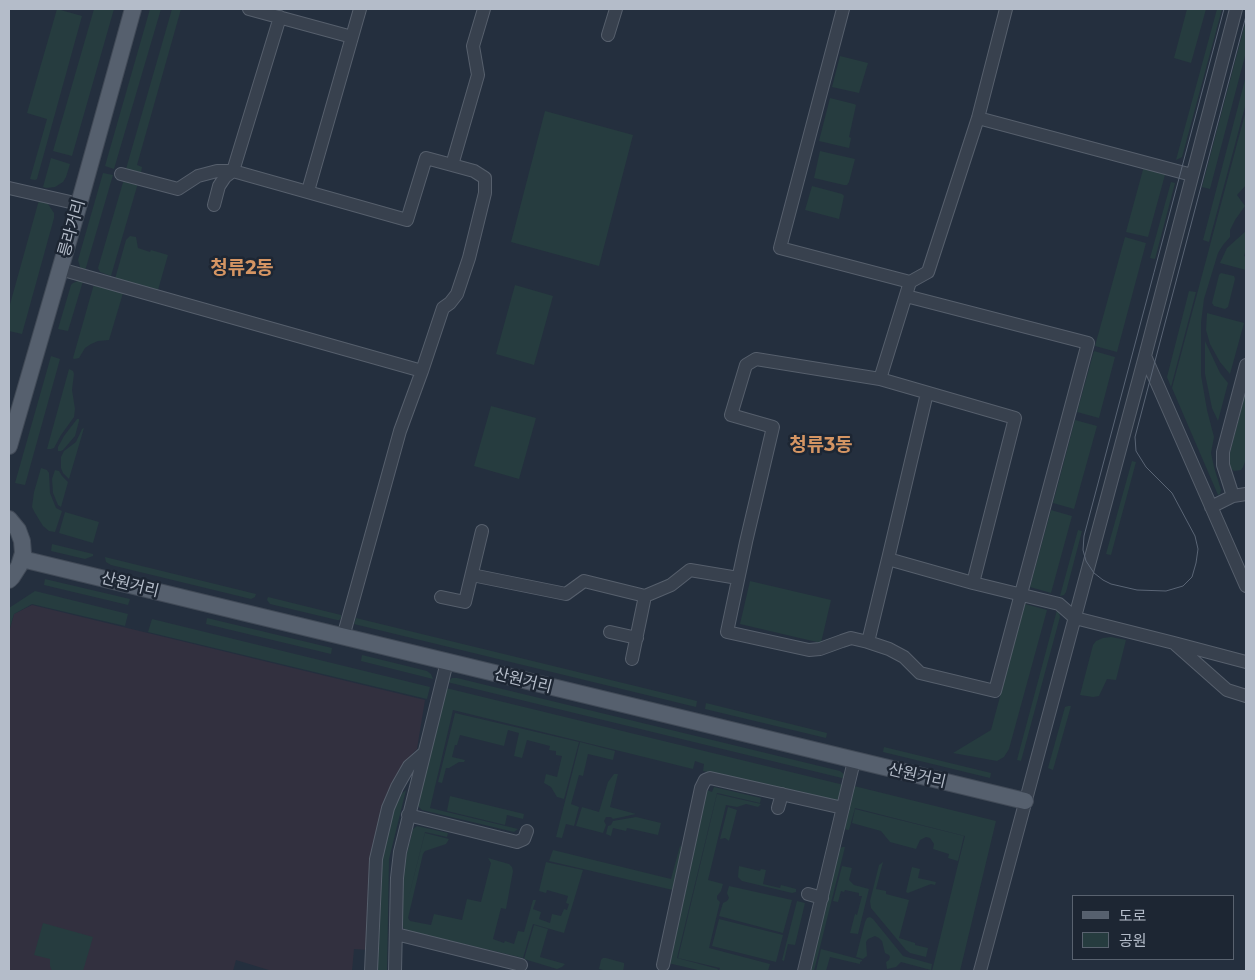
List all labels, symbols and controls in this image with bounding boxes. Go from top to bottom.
street label: 릉라거리 [55,197,89,259]
district label: 청류2동 [210,257,274,279]
district label: 청류3동 [789,434,853,456]
street label: 산원거리 [99,569,161,601]
street label: 산원거리 [492,665,554,697]
street label: 산원거리 [886,760,948,792]
legend [1072,895,1235,960]
text: 도로 [1119,906,1147,925]
text: 공원 [1119,931,1147,950]

